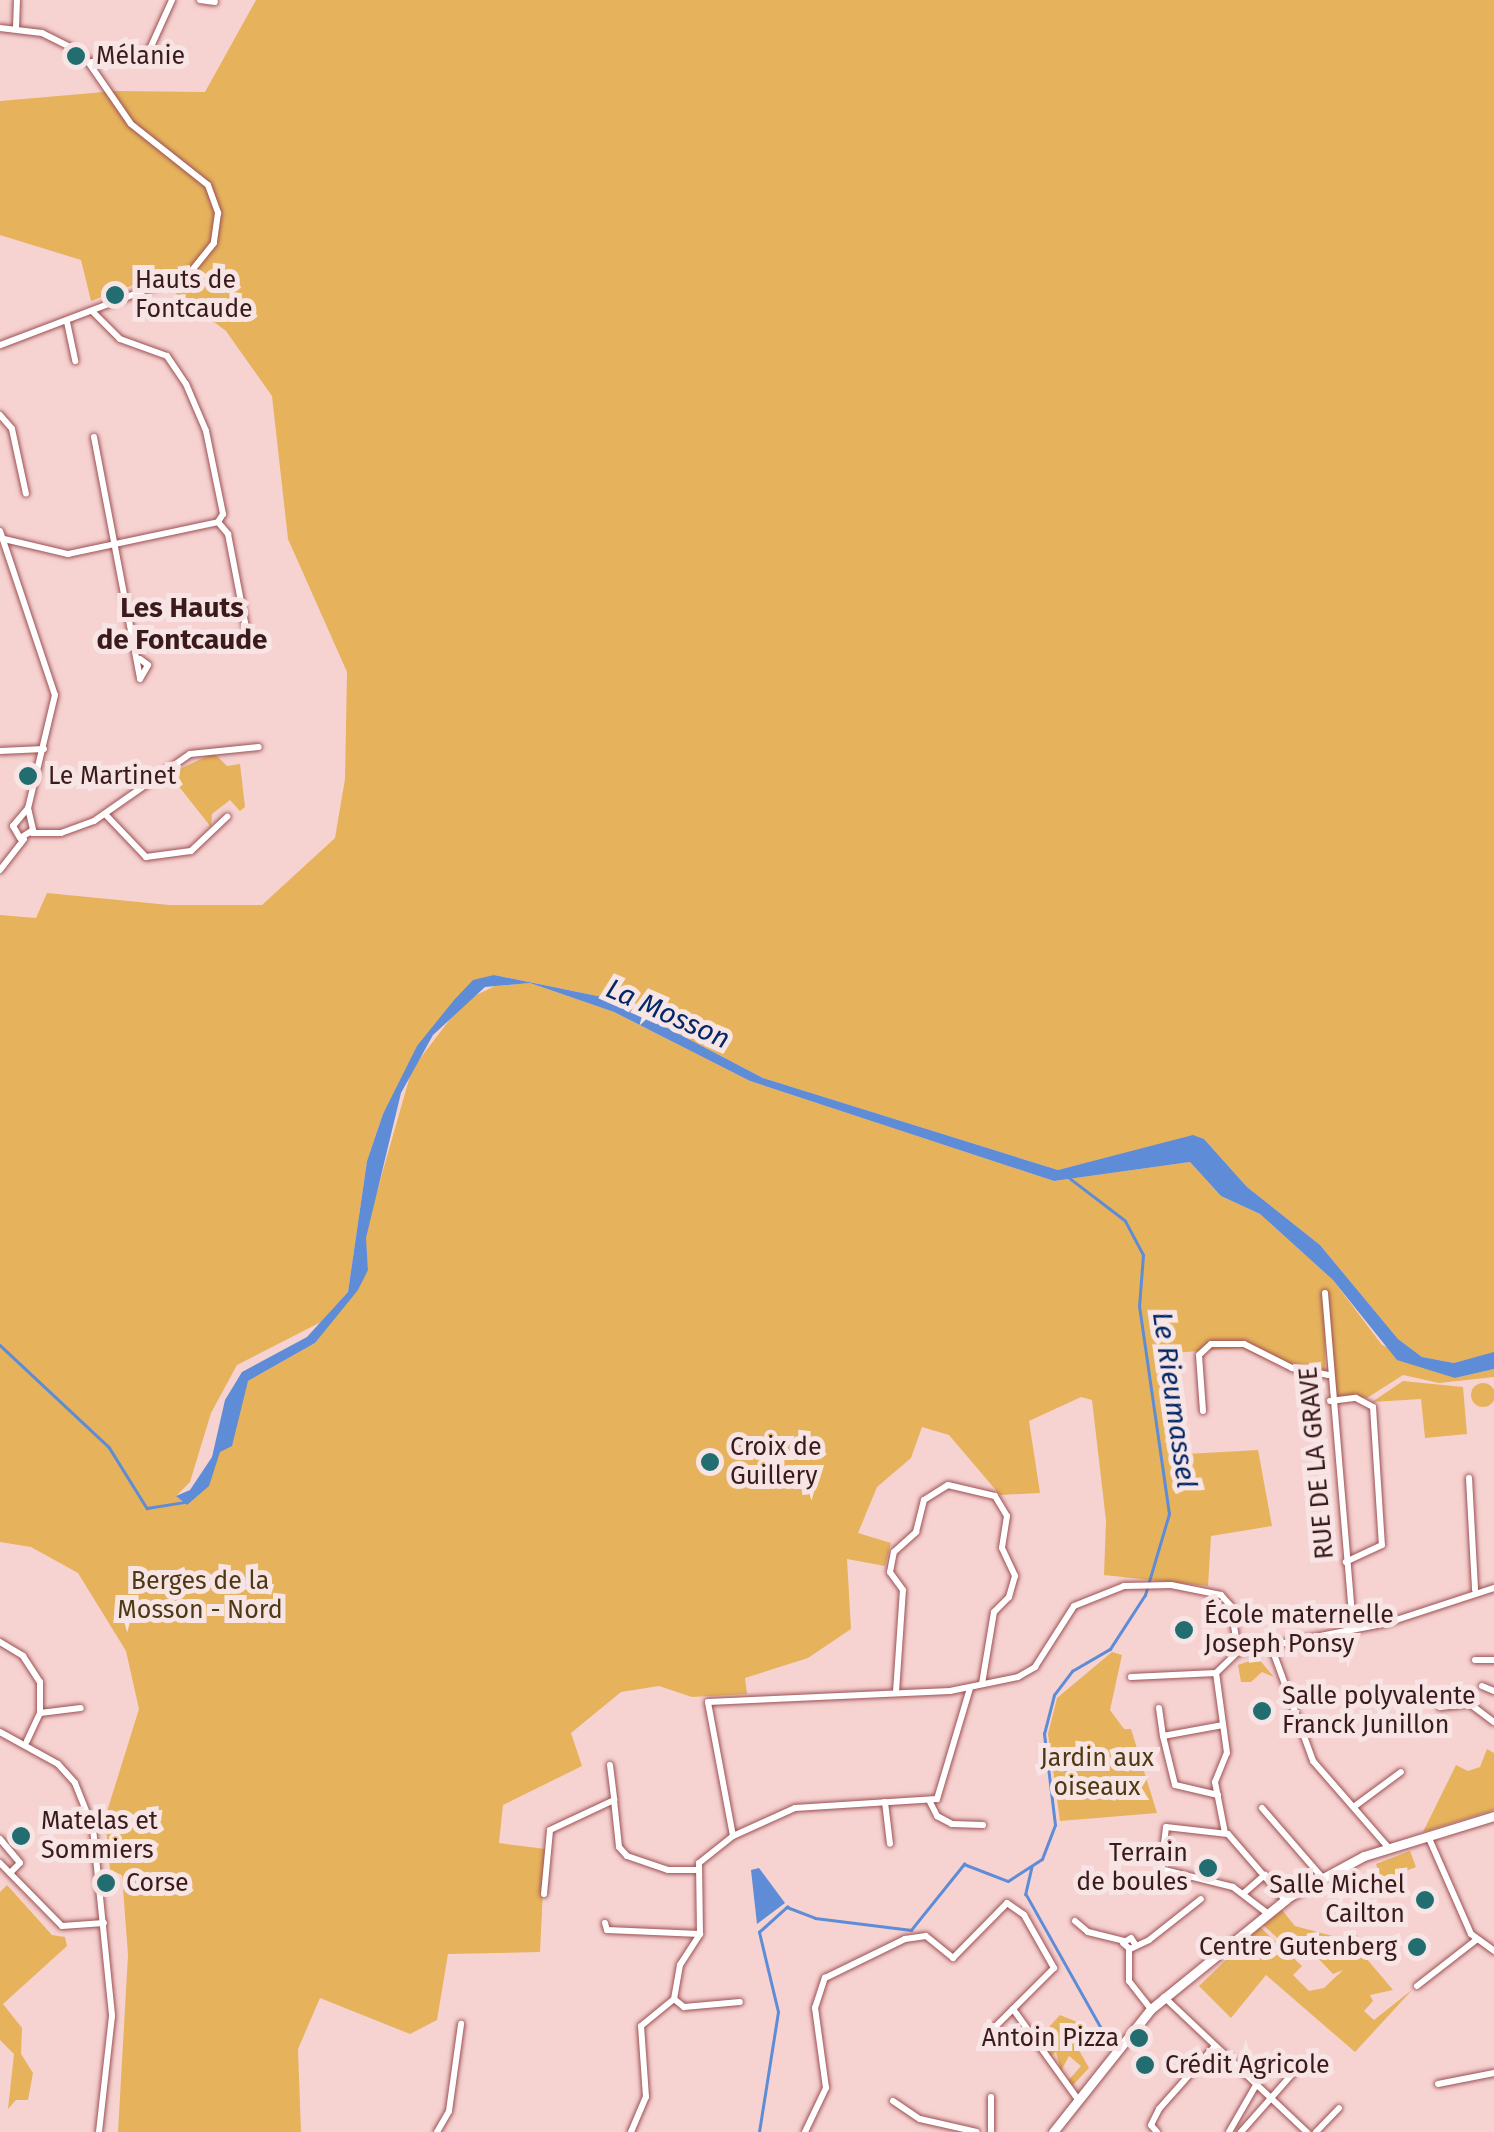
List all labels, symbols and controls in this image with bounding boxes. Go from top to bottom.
place label: Mélanie [96,41,185,71]
marker: Mélanie [65,45,87,67]
place label: Hauts de Fontcaude [135,266,253,325]
marker: Hauts de Fontcaude [104,284,126,306]
district label: Les Hauts de Fontcaude [96,591,268,657]
place label: Le Martinet [48,761,176,791]
marker: Le Martinet [17,765,39,787]
water label: La Mosson [601,972,735,1056]
water label: Le Rieumassel [1145,1310,1203,1490]
street label: RUE DE LA GRAVE [1294,1365,1340,1561]
place label: Croix de Guillery [730,1433,821,1492]
marker: Croix de Guillery [699,1451,721,1473]
park label: Berges de la Mosson - Nord [117,1567,283,1626]
place label: École maternelle Joseph Ponsy [1204,1601,1394,1660]
marker: École maternelle Joseph Ponsy [1173,1619,1195,1641]
place label: Salle polyvalente Franck Junillon [1282,1682,1476,1741]
marker: Salle polyvalente Franck Junillon [1251,1700,1273,1722]
park label: Jardin aux oiseaux [1040,1744,1154,1803]
place label: Matelas et Sommiers [41,1807,158,1866]
marker: Matelas et Sommiers [10,1825,32,1847]
place label: Terrain de boules [1076,1839,1188,1898]
marker: Terrain de boules [1197,1857,1219,1879]
place label: Corse [126,1868,189,1898]
place label: Salle Michel Cailton [1269,1871,1405,1930]
marker: Corse [95,1872,117,1894]
marker: Salle Michel Cailton [1414,1889,1436,1911]
place label: Centre Gutenberg [1199,1932,1397,1962]
marker: Centre Gutenberg [1406,1936,1428,1958]
place label: Antoin Pizza [982,2023,1119,2053]
marker: Antoin Pizza [1128,2027,1150,2049]
place label: Crédit Agricole [1165,2050,1330,2080]
marker: Crédit Agricole [1134,2054,1156,2076]

